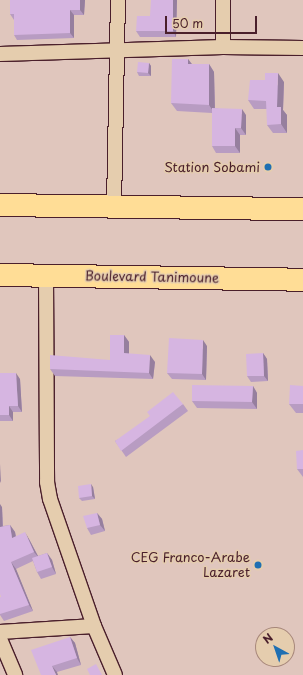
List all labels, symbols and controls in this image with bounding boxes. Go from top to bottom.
scale bar [167,8,259,34]
text: 50 m [172,14,203,32]
place label: Station Sobami [165,159,260,175]
marker: Station Sobami [263,162,273,172]
street label: Boulevard Tanimoune [84,268,220,286]
place label: CEG Franco-Arabe Lazaret [129,550,250,581]
marker: CEG Franco-Arabe Lazaret [253,560,263,570]
north arrow [255,627,295,667]
text: N [259,629,276,648]

